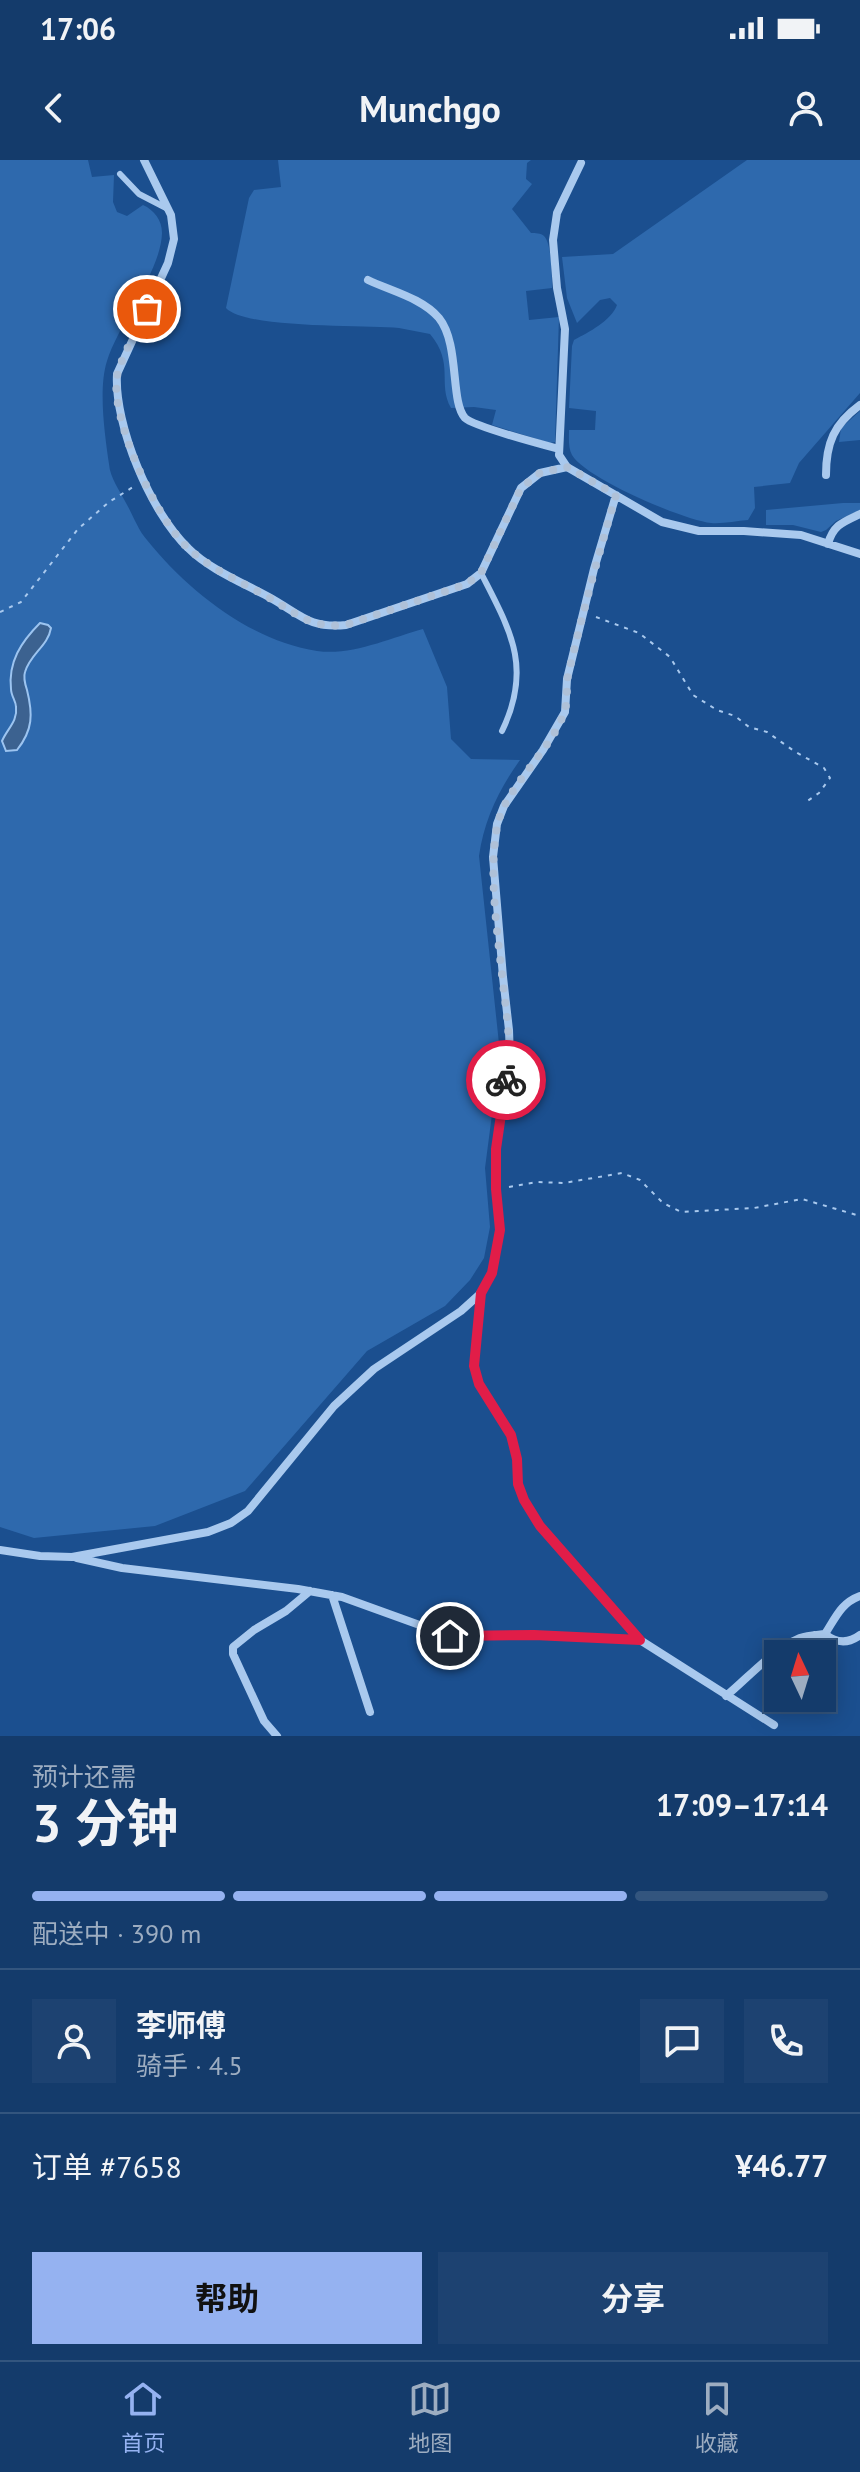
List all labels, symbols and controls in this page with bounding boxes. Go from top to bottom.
text: 17:06 [40,9,116,48]
text: Munchgo [359,85,501,132]
icon: back [32,86,76,130]
icon: person [784,86,828,130]
pin [113,275,181,343]
icon: bag [125,287,169,331]
courier [466,1040,546,1120]
icon: bike [484,1058,528,1102]
pin [416,1602,484,1670]
icon: home [428,1614,472,1658]
north arrow [764,1640,836,1712]
map controls [764,1640,836,1712]
text: 预计还需 [32,1760,136,1793]
text: 17:09–17:14 [656,1785,828,1824]
text: 3 分钟 [32,1789,179,1856]
text: 配送中 · 390 m [32,1917,201,1950]
button: person [32,1999,116,2083]
button: chat [640,1999,724,2083]
button: phone [744,1999,828,2083]
text: 李师傅 [136,2005,226,2044]
text: 骑手 · 4.5 [136,2049,243,2082]
text: ¥46.77 [736,2146,828,2185]
text: 订单 #7658 [32,2147,182,2186]
button: 帮助 [32,2252,422,2344]
button: 分享 [438,2252,828,2344]
tab: 首页 [121,2377,165,2457]
tab: 地图 [408,2377,452,2457]
tab: 收藏 [695,2377,739,2457]

